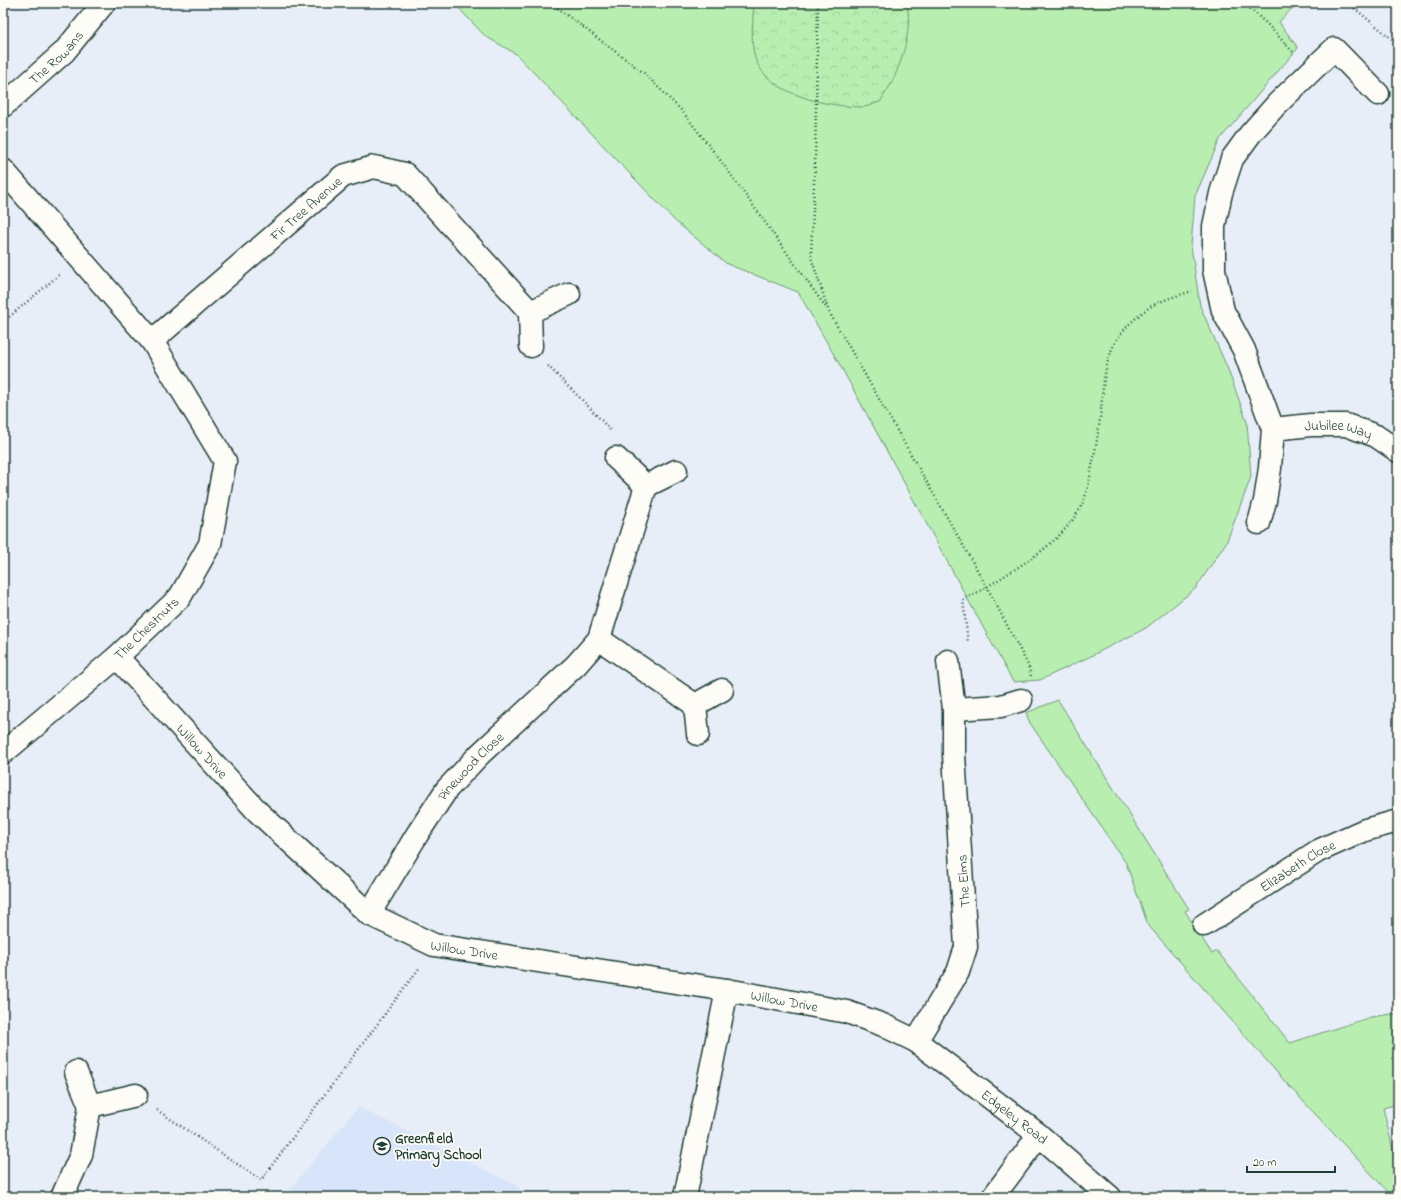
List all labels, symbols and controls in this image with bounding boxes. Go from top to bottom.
street label: The Rowans [25,26,90,91]
street label: Fir Tree Avenue [265,172,348,247]
street label: Jubilee Way [1303,416,1375,447]
street label: The Chestnuts [110,592,184,666]
street label: Willow Drive [171,720,232,785]
street label: Pinewood Close [433,727,510,805]
street label: Elizabeth Close [1256,835,1340,898]
street label: The Elms [952,854,977,908]
street label: Willow Drive [429,936,500,967]
street label: Willow Drive [749,986,820,1019]
street label: Edgeley Road [976,1085,1052,1150]
place label: Greenfield Primary School [395,1129,482,1168]
school or university icon: Greenfield Primary School [372,1136,392,1156]
scale bar [1247,1148,1335,1174]
text: 20 m [1253,1154,1276,1172]

